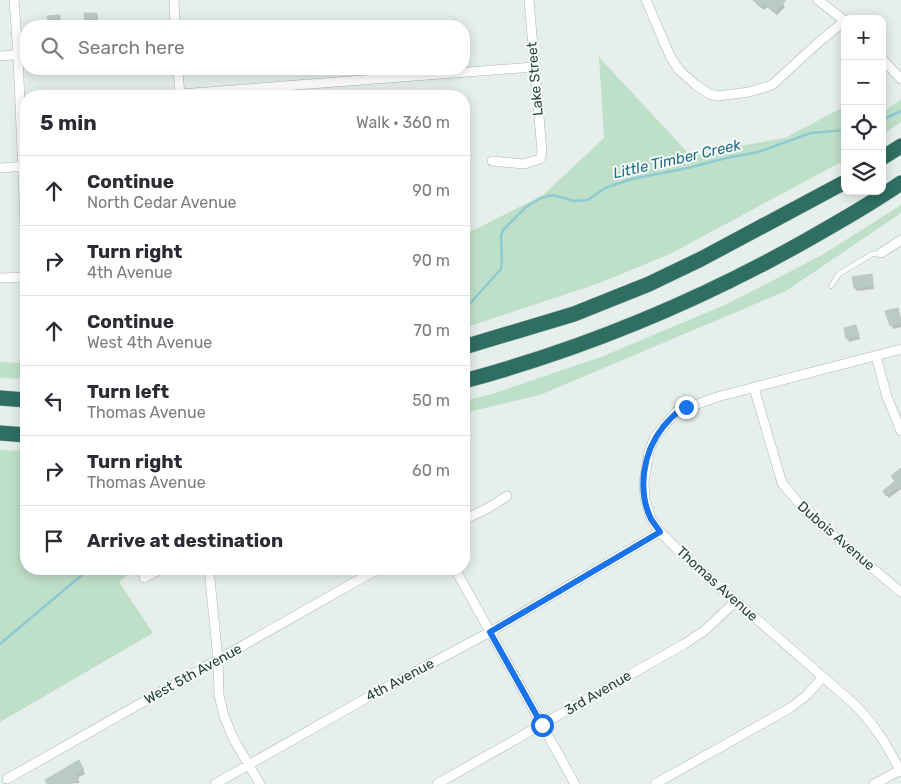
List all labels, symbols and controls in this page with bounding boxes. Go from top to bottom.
map controls [841,15,886,195]
button: + [841,15,886,60]
search box [20,20,470,75]
icon: search [38,34,66,62]
text: Search here [78,36,185,59]
street label: Lake Street [523,41,547,117]
button: − [841,60,886,105]
button: locate [841,105,886,150]
text: 5 min [40,110,97,135]
text: Walk · 360 m [356,113,450,132]
water label: Little Timber Creek [611,135,743,182]
button: layers [841,150,886,195]
text: Continue [87,170,174,193]
icon: ahead [40,177,68,205]
text: 90 m [412,181,450,200]
text: North Cedar Avenue [87,193,237,212]
text: Turn right [87,240,182,263]
icon: right [40,247,68,275]
text: 90 m [412,251,450,270]
text: 4th Avenue [87,263,172,282]
text: Continue [87,310,174,333]
icon: ahead [40,317,68,345]
text: 70 m [413,321,450,340]
text: West 4th Avenue [87,333,212,352]
text: Turn left [87,380,169,403]
icon: left [40,387,68,415]
text: 50 m [412,391,450,410]
route end [675,396,698,419]
text: Thomas Avenue [87,403,206,422]
text: Turn right [87,450,182,473]
icon: right [40,457,68,485]
text: 60 m [412,461,450,480]
text: Thomas Avenue [87,473,206,492]
street label: Dubois Avenue [794,498,878,574]
icon: arrive [40,527,68,555]
text: Arrive at destination [87,529,283,552]
street label: Thomas Avenue [673,543,761,625]
street label: West 5th Avenue [141,640,245,708]
street label: 4th Avenue [363,655,437,705]
street label: 3rd Avenue [562,667,634,719]
route start [531,714,554,737]

